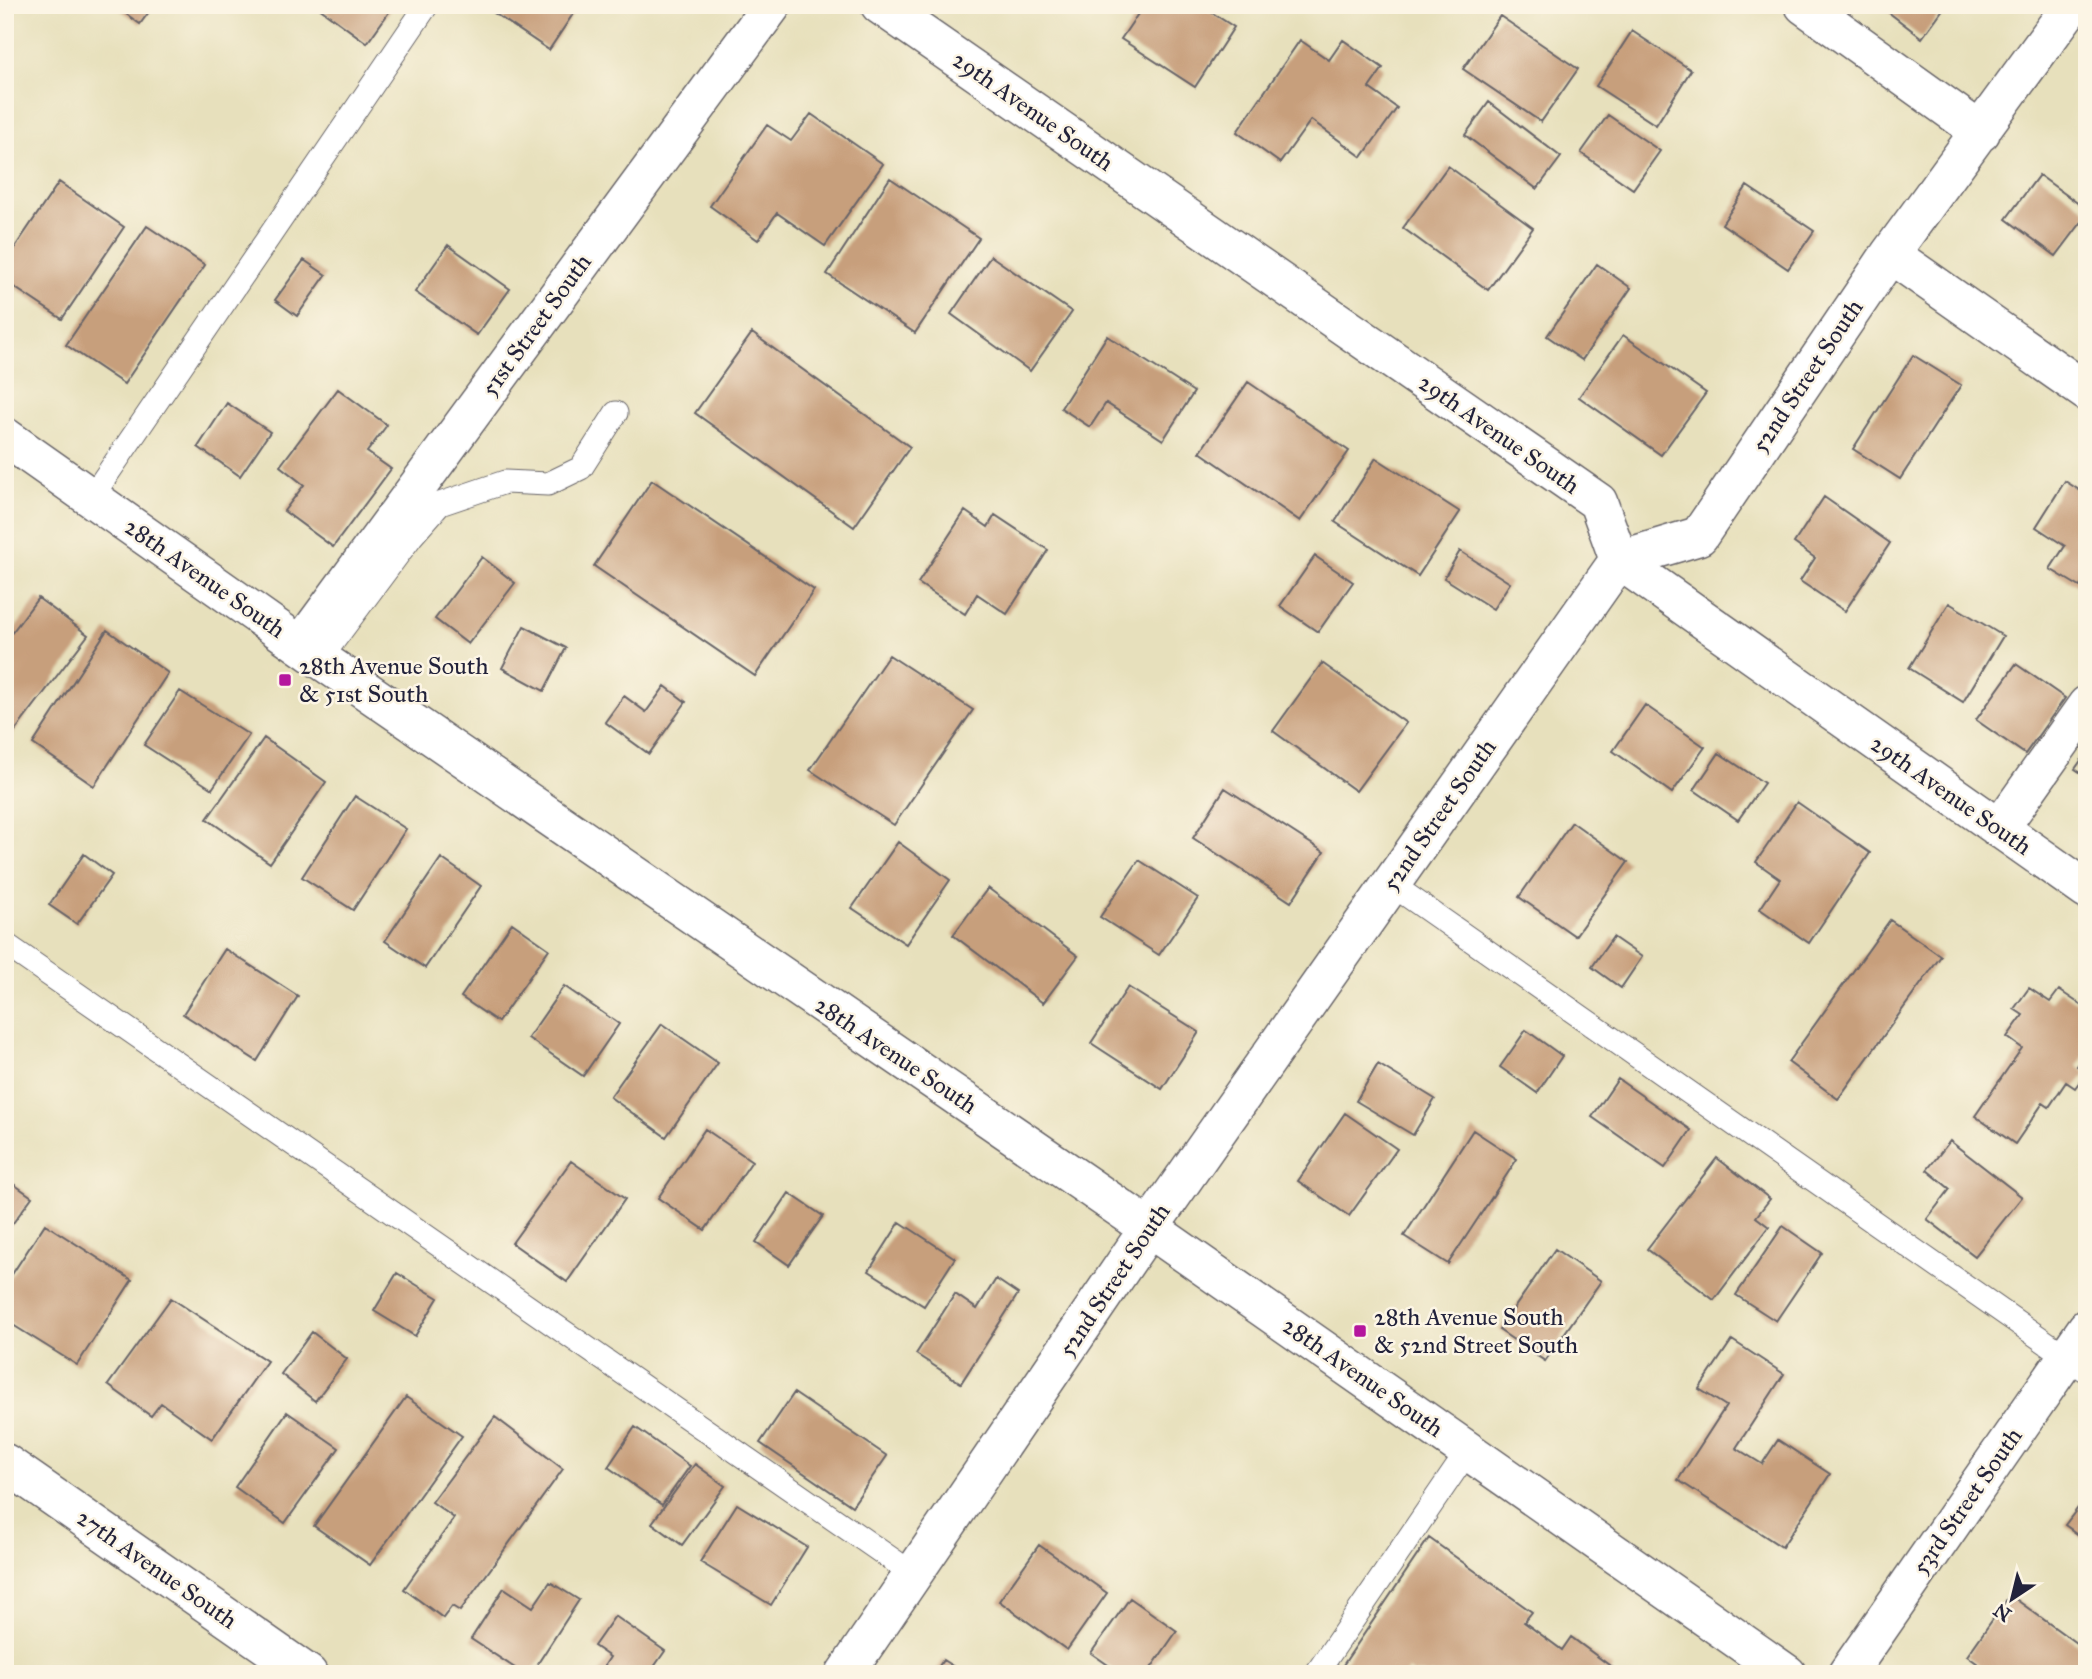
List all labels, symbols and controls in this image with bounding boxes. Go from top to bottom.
street label: 29th Avenue South [947,44,1119,178]
street label: 51st Street South [474,248,598,402]
street label: 52nd Street South [1745,294,1869,458]
street label: 29th Avenue South [1413,367,1585,501]
street label: 28th Avenue South [119,511,291,645]
place label: 28th Avenue South & 51st South [299,651,489,709]
marker: 28th Avenue South & 51st South [277,672,293,688]
street label: 29th Avenue South [1865,728,2037,862]
street label: 52nd Street South [1375,733,1503,897]
street label: 28th Avenue South [809,990,983,1120]
street label: 52nd Street South [1052,1198,1176,1362]
place label: 28th Avenue South & 52nd Street South [1374,1302,1578,1360]
street label: 28th Avenue South [1277,1310,1449,1444]
marker: 28th Avenue South & 52nd Street South [1352,1323,1368,1339]
street label: 53rd Street South [1905,1422,2029,1580]
street label: 27th Avenue South [71,1503,243,1635]
north arrow [1976,1564,2046,1634]
text: N [1989,1598,2016,1627]

